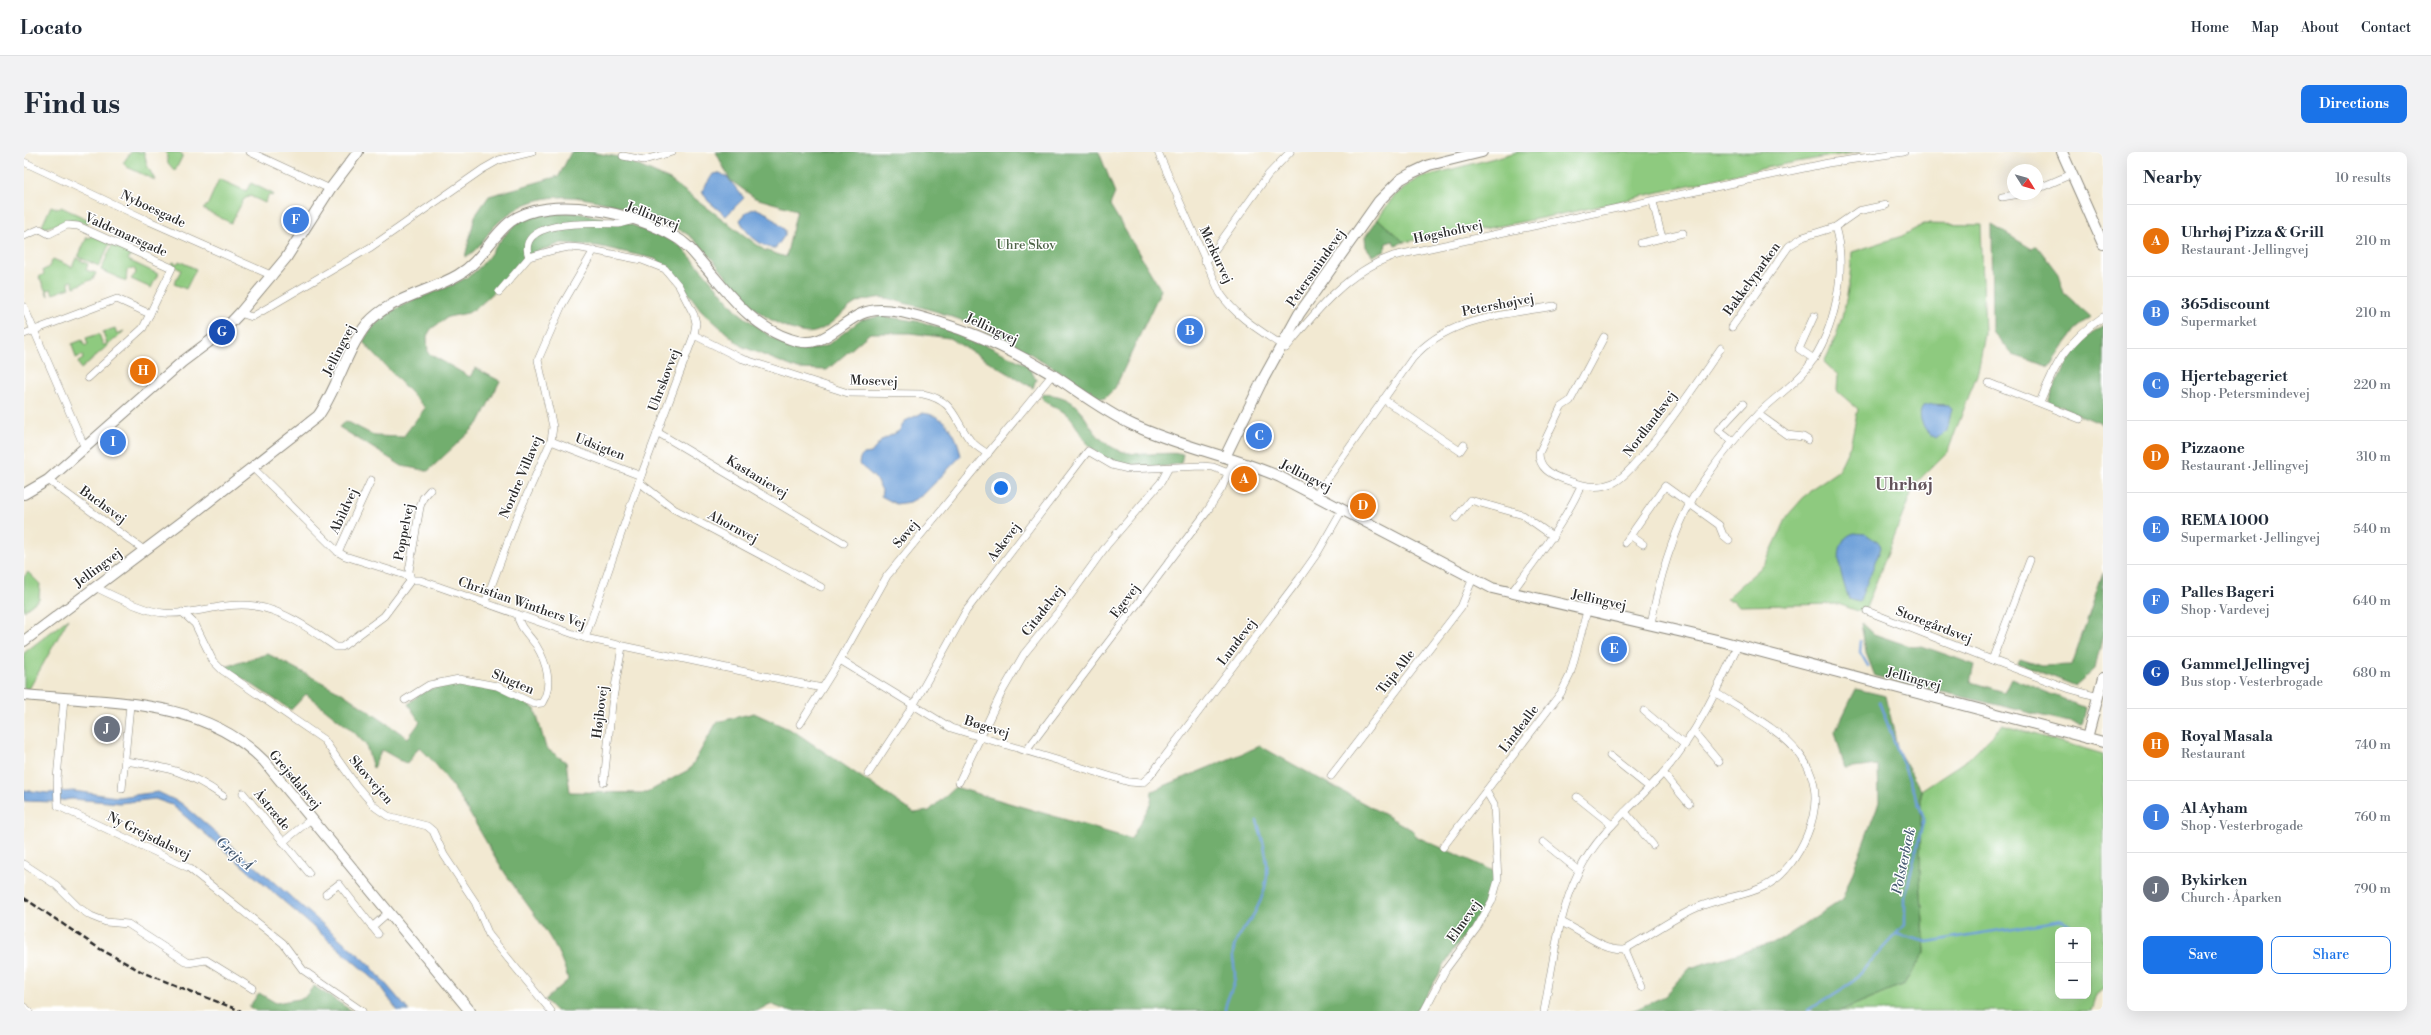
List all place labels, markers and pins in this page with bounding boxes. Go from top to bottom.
pin: F [283,205,309,235]
pin: B [1177,316,1203,346]
pin: G [209,317,235,347]
pin: H [130,356,156,386]
pin: C [1246,421,1272,451]
pin: I [100,427,126,457]
pin: A [1231,464,1257,494]
pin: D [1350,491,1376,521]
pin: E [1601,634,1627,664]
pin: J [94,714,120,744]

